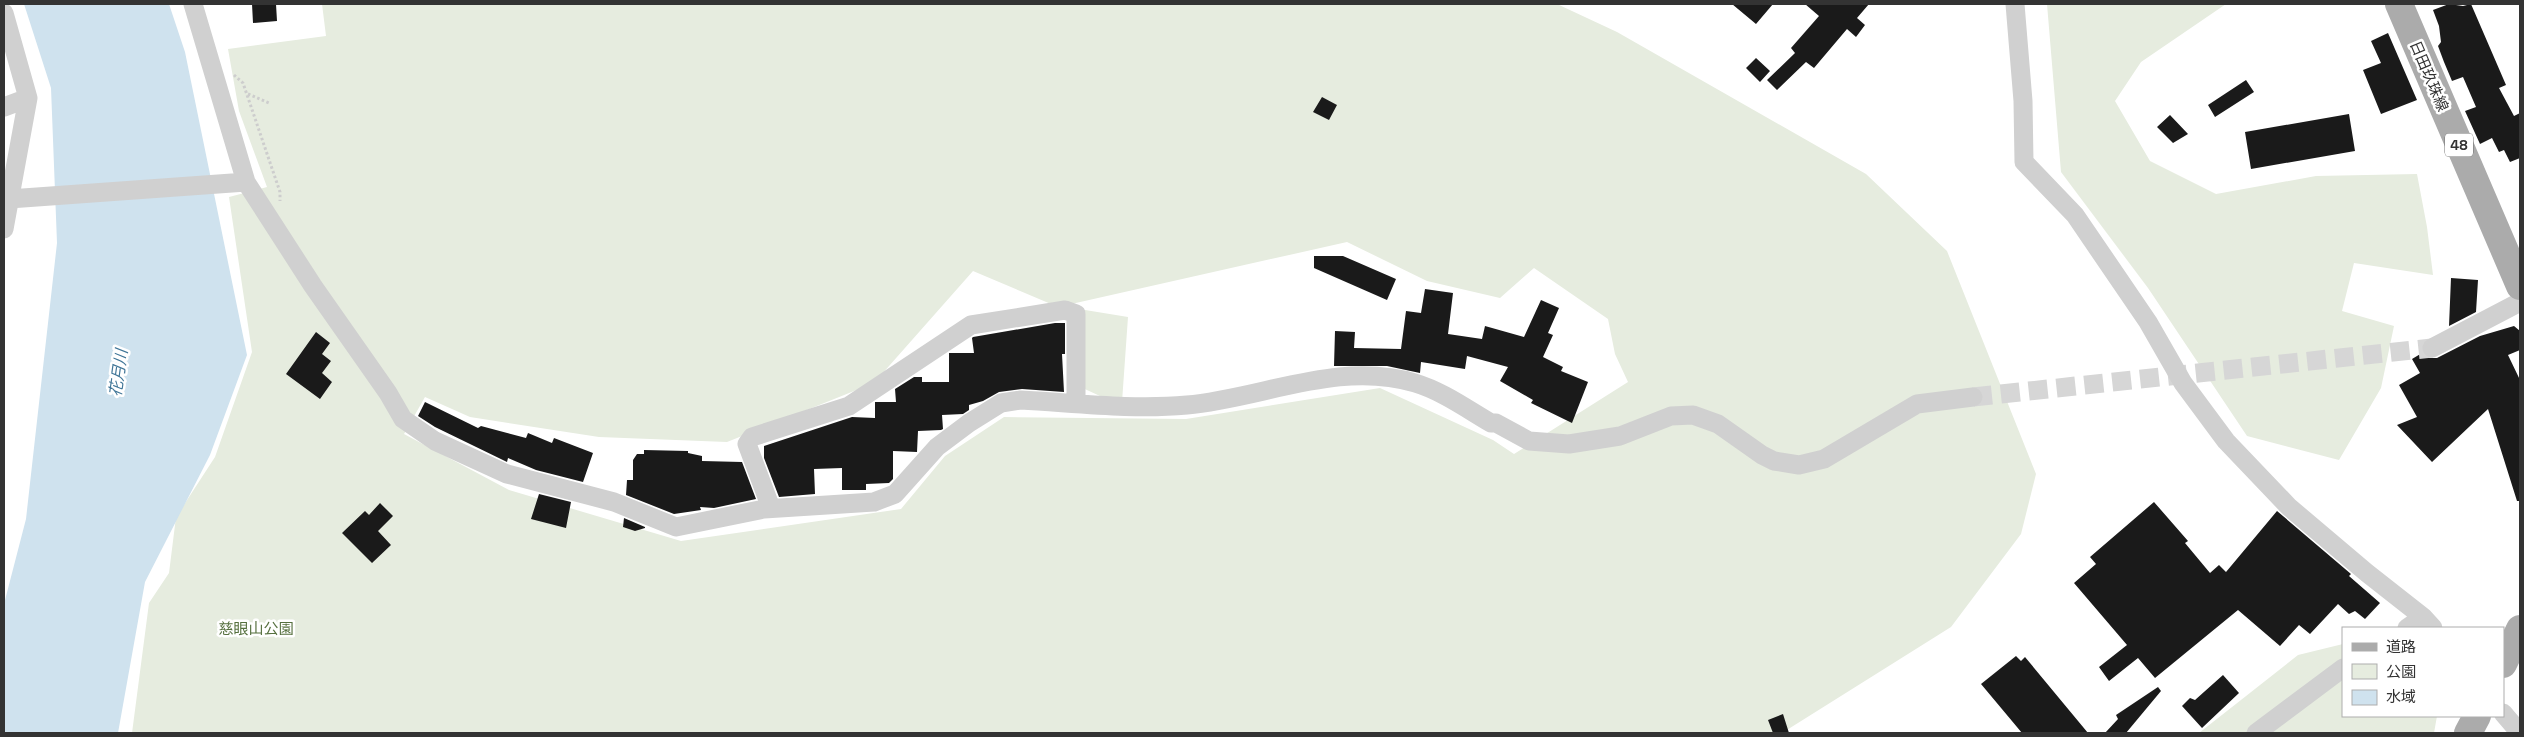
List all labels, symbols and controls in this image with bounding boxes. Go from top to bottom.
street label: 日田玖珠線 [2406,38,2453,114]
road number: 48 [2445,134,2473,156]
water label: 花月川 [105,346,133,398]
park label: 慈眼山公園 [218,619,294,638]
legend [2342,627,2504,717]
text: 道路 [2386,637,2416,656]
text: 公園 [2386,662,2416,681]
text: 水域 [2386,687,2416,706]

